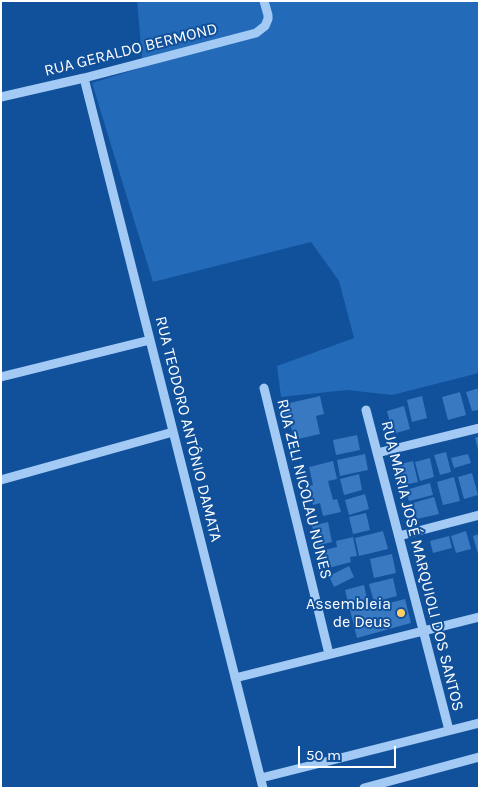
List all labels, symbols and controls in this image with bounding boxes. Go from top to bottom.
street label: RUA GERALDO BERMOND [42,19,220,81]
street label: RUA TEODORO ANTÔNIO DAMATA [151,314,225,544]
street label: RUA ZELI NICOLAU NUNES [272,397,336,581]
street label: RUA MARIA JOSÉ MARQUIOLI DOS SANTOS [377,419,467,713]
place label: Assembleia de Deus [306,594,391,632]
marker: Assembleia de Deus [395,607,407,619]
scale bar [300,736,398,768]
text: 50 m [306,746,341,764]

